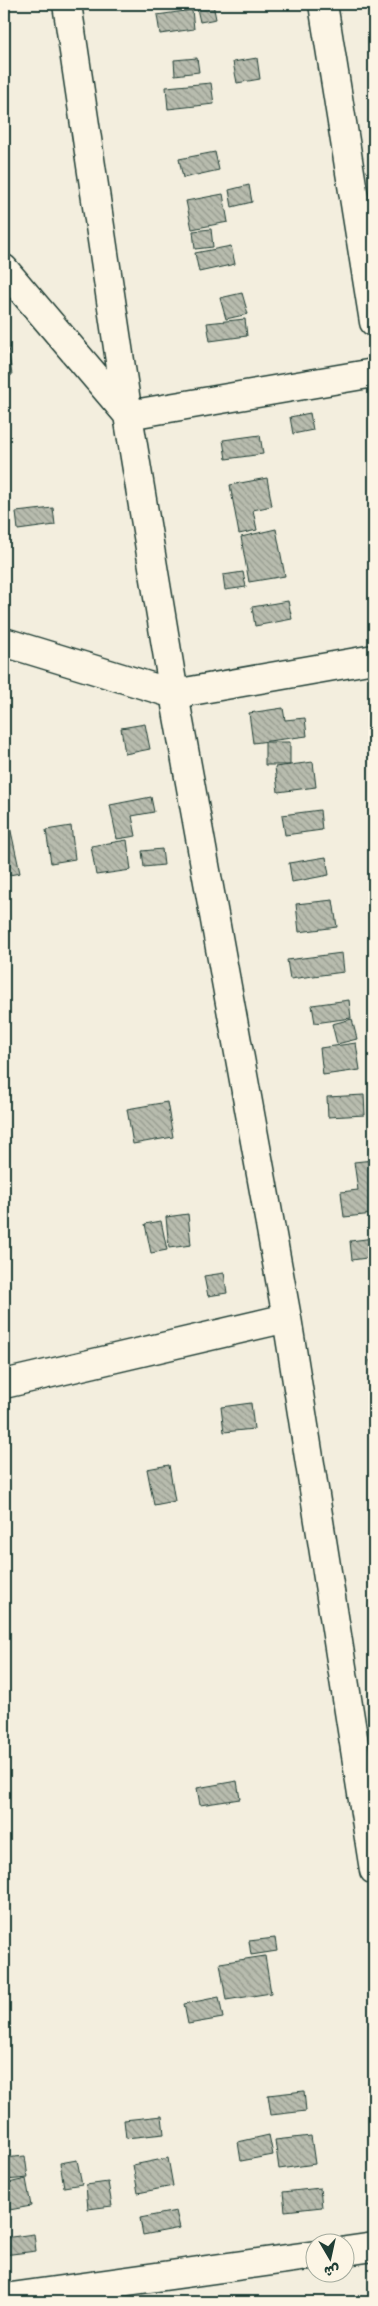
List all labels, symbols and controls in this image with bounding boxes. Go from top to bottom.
north arrow [306,2234,356,2284]
text: ش [323,2261,341,2282]

